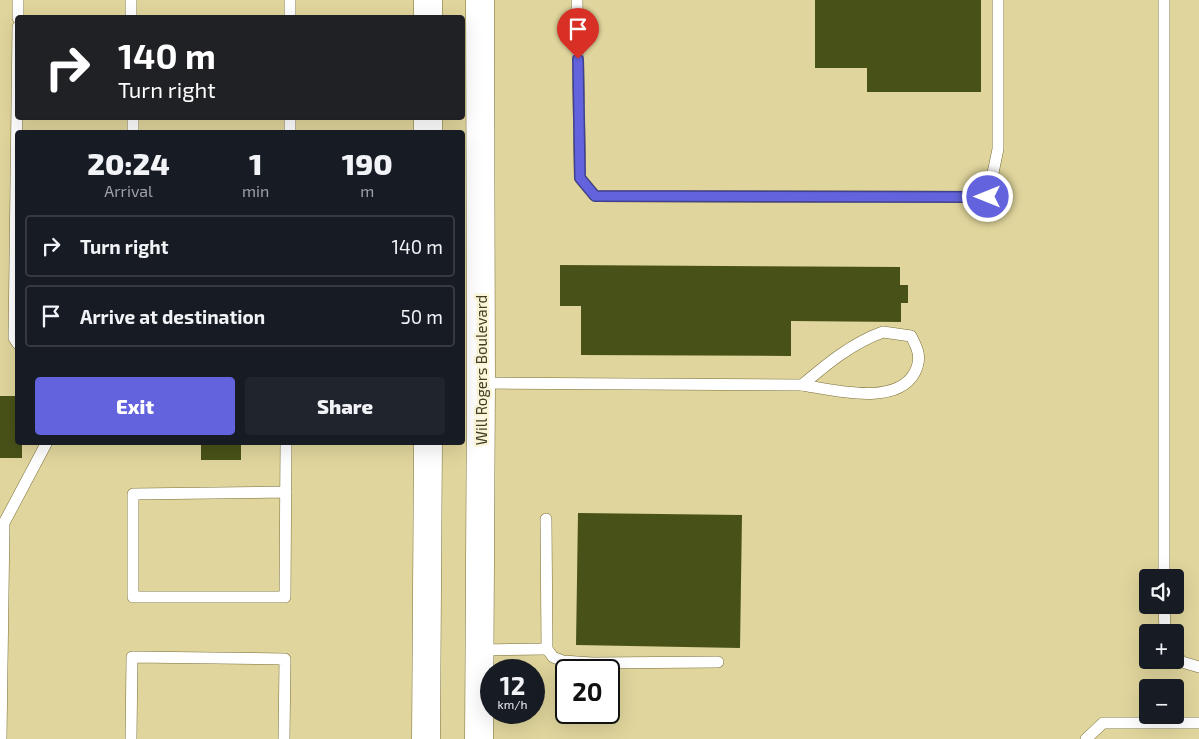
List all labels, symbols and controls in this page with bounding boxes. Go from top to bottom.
pin [557,8,599,59]
icon: arrive [564,15,592,43]
text: 140 m [118,34,216,76]
icon: right [35,35,100,100]
text: Turn right [118,76,216,102]
text: 20:24 [87,145,170,181]
text: 1 [249,145,262,181]
text: 190 [342,145,393,181]
position arrow [961,170,1013,222]
text: Arrival [104,181,153,200]
text: min [242,181,269,200]
text: m [360,181,374,200]
icon: right [37,232,65,260]
text: Turn right [80,235,168,258]
text: 140 m [391,235,443,258]
street label: Will Rogers Boulevard [472,295,490,445]
icon: arrive [37,302,65,330]
text: Arrive at destination [80,305,265,328]
text: 50 m [400,305,443,328]
button: Exit [35,377,235,435]
button: Share [245,377,445,435]
map controls [1139,569,1184,724]
button: sound [1139,569,1184,614]
button: + [1139,624,1184,669]
speed limit sign: 20 [555,659,620,724]
text: 12 [500,670,525,700]
button: − [1139,679,1184,724]
text: km/h [498,697,527,711]

